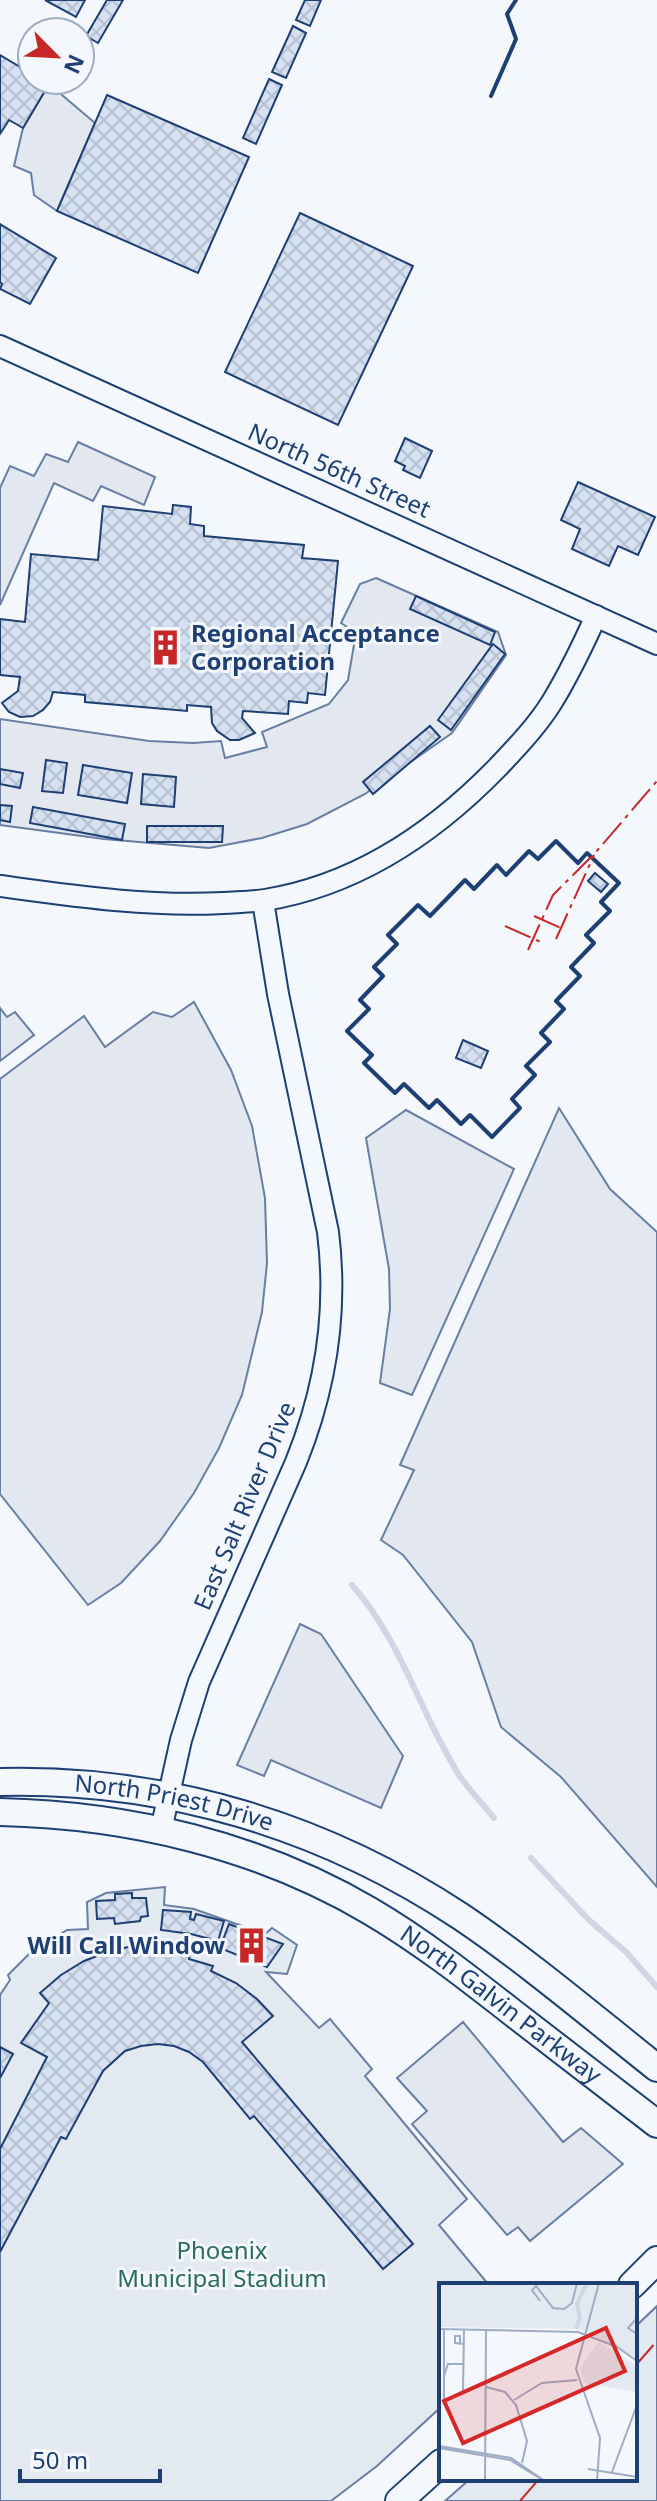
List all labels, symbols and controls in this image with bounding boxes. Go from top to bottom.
north arrow [16,16,96,96]
text: N [58,50,93,79]
street label: North 56th Street [243,415,436,525]
place label: Regional Acceptance Corporation [191,616,440,677]
building icon: Regional Acceptance Corporation [146,629,184,667]
street label: East Salt River Drive [185,1396,302,1615]
street label: North Priest Drive [74,1766,278,1838]
street label: North Galvin Parkway [394,1916,610,2091]
building icon: Will Call Window [232,1927,270,1965]
place label: Will Call Window [28,1928,225,1961]
park label: Phoenix Municipal Stadium [117,2233,327,2294]
inset map [439,2283,637,2481]
scale bar [20,2433,160,2483]
text: 50 m [32,2443,88,2476]

